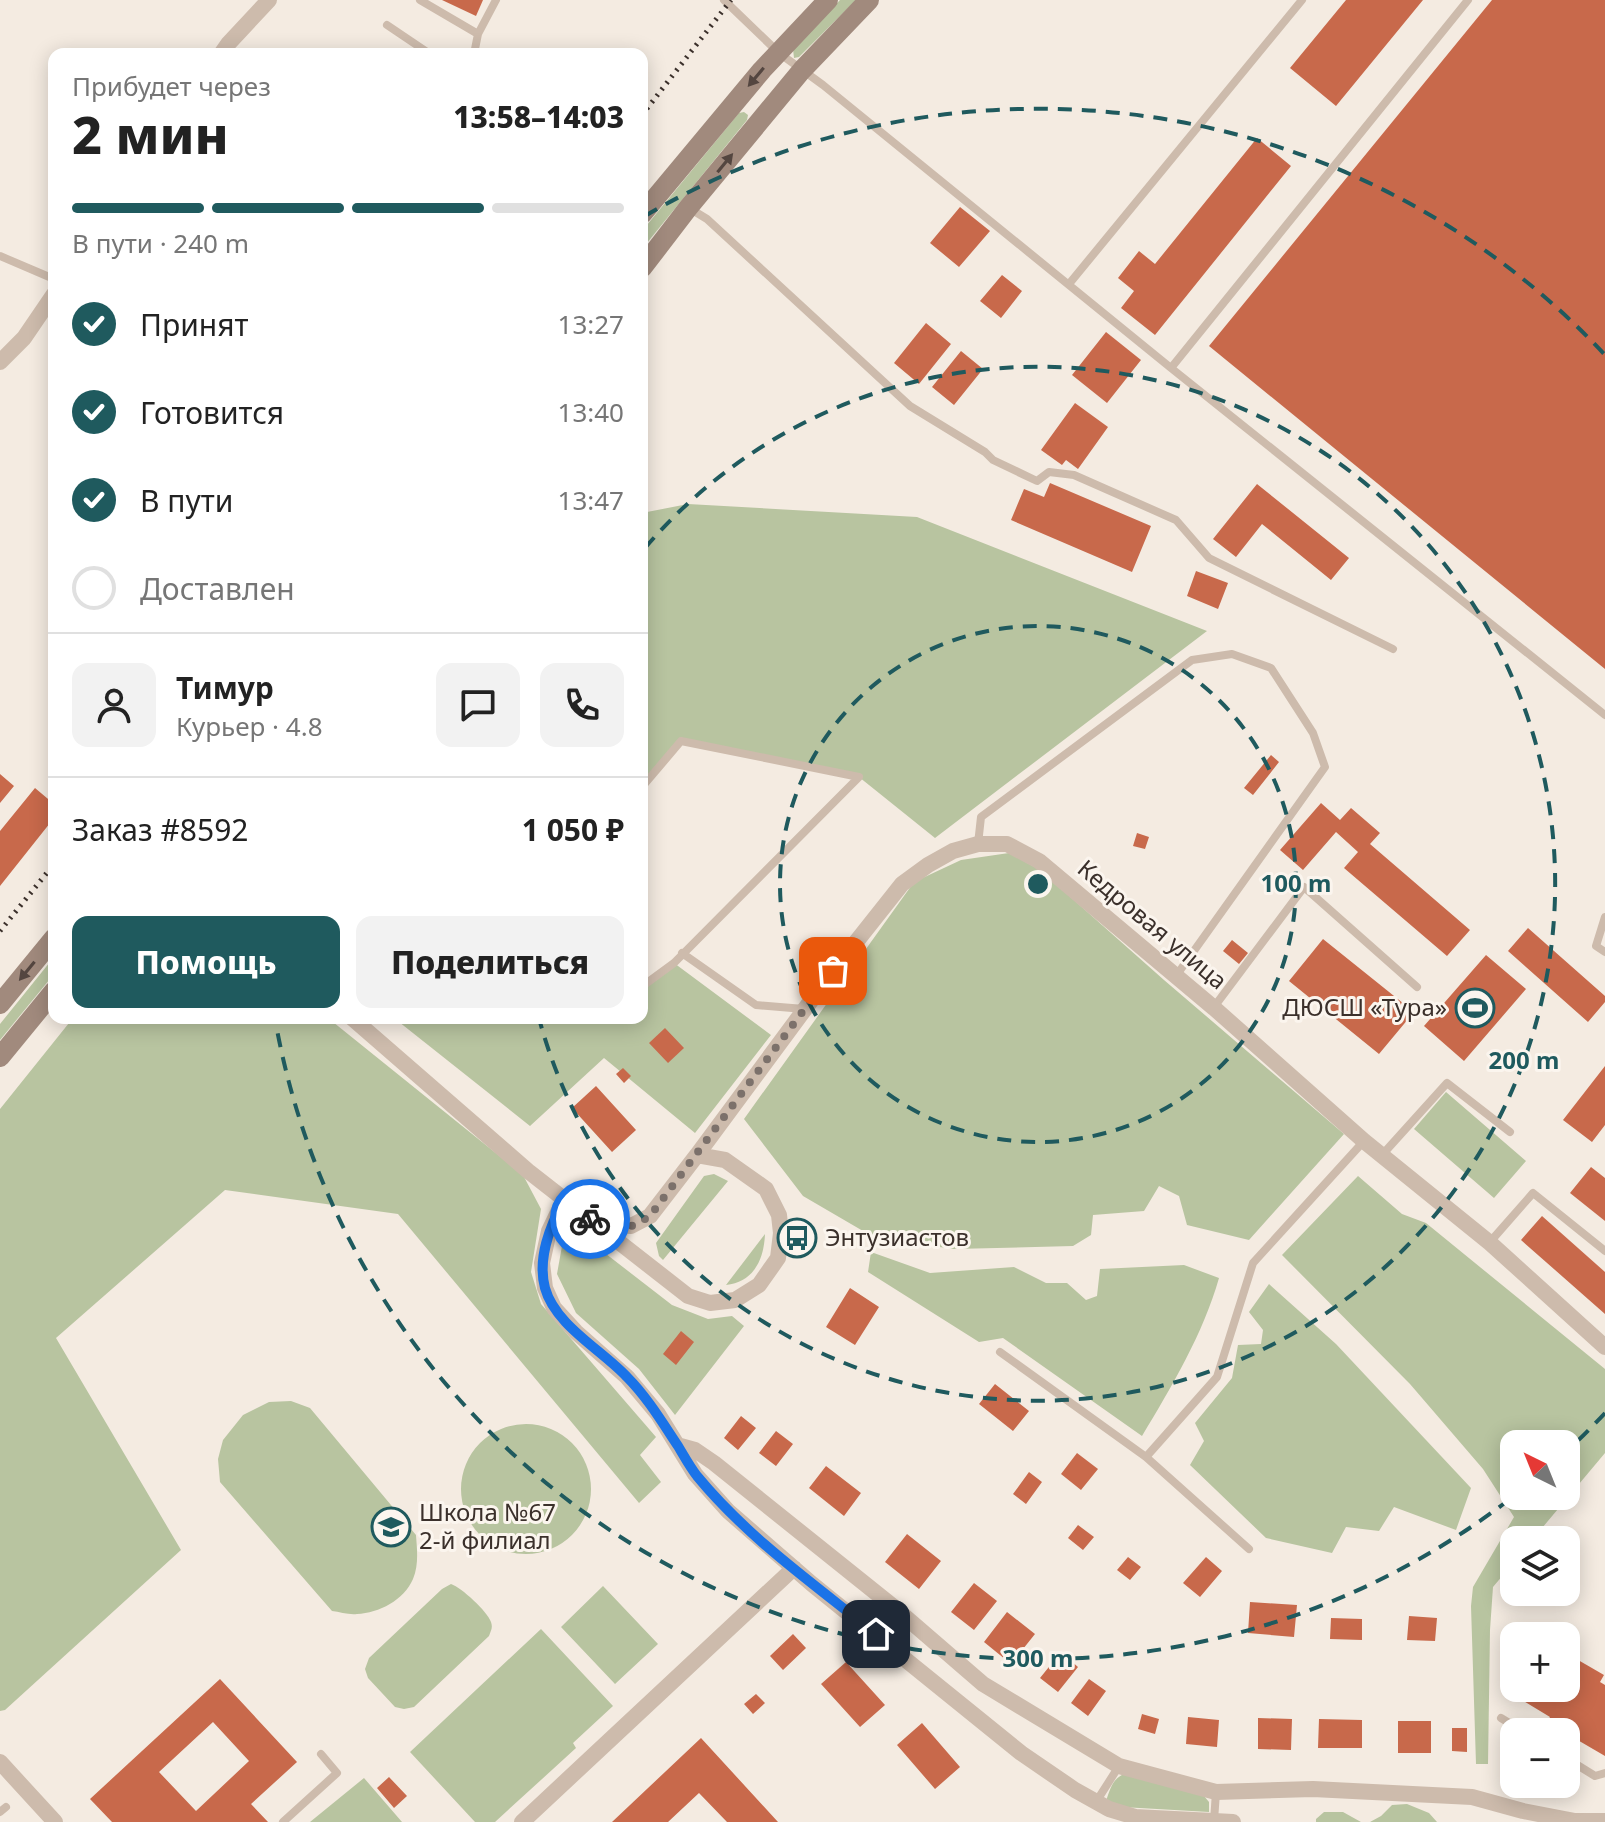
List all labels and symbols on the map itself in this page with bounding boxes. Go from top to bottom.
one-way arrow [748,67,765,87]
one-way arrow [716,153,733,173]
street label: Кедровая улица [1071,851,1235,996]
text: 100 m [1261,866,1331,899]
centre of rings [1024,870,1052,898]
pin [799,937,867,1005]
one-way arrow [19,961,36,981]
sports icon: ДЮСШ «Тура» [1454,987,1496,1029]
place label: ДЮСШ «Тура» [1282,990,1447,1023]
text: 200 m [1489,1043,1559,1076]
courier [550,1179,630,1259]
bus stop icon: Энтузиастов [776,1217,818,1259]
place label: Энтузиастов [825,1220,969,1253]
north arrow [1500,1430,1580,1510]
place label: Школа №67 2-й филиал [419,1495,556,1556]
school or university icon: Школа №67 2-й филиал [370,1506,412,1548]
pin [842,1600,910,1668]
text: 300 m [1003,1641,1073,1674]

